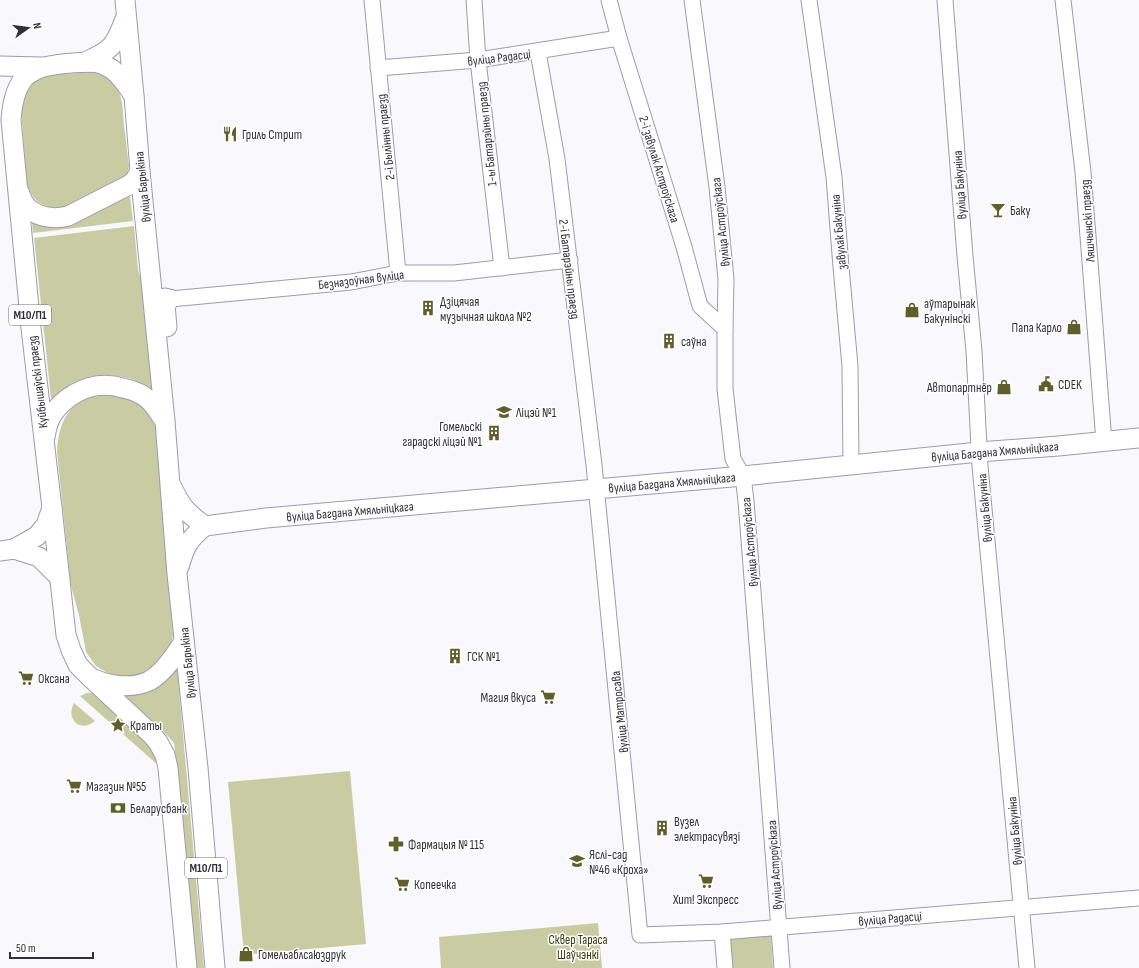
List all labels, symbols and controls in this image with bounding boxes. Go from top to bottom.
north arrow [8,8,48,48]
text: N [30,21,44,30]
street label: вуліца Радасці [467,46,532,70]
street label: 1-ы Батарэйны праезд [474,81,500,187]
street label: 2-і Былінны праезд [374,93,398,181]
street label: 2-і завулак Астроўскага [635,114,683,225]
restaurant icon: Гриль Стрит [221,125,239,143]
place label: Гриль Стрит [242,127,302,143]
street label: вуліца Бакуніна [950,150,970,220]
street label: вуліца Барыкіна [131,151,155,223]
street label: вуліца Астроўскага [708,177,734,267]
street label: Ляшчынскі праезд [1077,179,1099,264]
street label: завулак Бакуніна [828,194,850,270]
bar icon: Баку [989,201,1007,219]
place label: Баку [1010,203,1031,219]
street label: 2-і Батарэйны праезд [555,218,583,320]
street label: Безназоўная вуліца [317,267,405,293]
place label: Дзіцячая музычная школа №2 [440,294,532,325]
place label: аўтарынак Бакунінскі [924,296,976,327]
building icon: Дзіцячая музычная школа №2 [419,299,437,317]
shop icon: аўтарынак Бакунінскі [903,301,921,319]
road number: М10/П1 [9,305,51,325]
shop icon: Папа Карло [1065,318,1083,336]
place label: Папа Карло [1012,320,1062,336]
building icon: саўна [660,332,678,350]
place label: саўна [681,334,706,350]
street label: Куйбышаўскі праезд [24,335,52,429]
public building icon: CDEK [1037,375,1055,393]
place label: CDEK [1058,377,1082,393]
shop icon: Автопартнёр [995,378,1013,396]
place label: Автопартнёр [926,380,992,396]
school or university icon: Ліцэй №1 [495,403,513,421]
place label: Ліцэй №1 [515,405,557,421]
place label: Гомельскі гарадскі ліцэй №1 [402,419,482,450]
building icon: Гомельскі гарадскі ліцэй №1 [485,424,503,442]
street label: вуліца Багдана Хмяльніцкага [931,438,1059,466]
street label: вуліца Багдана Хмяльніцкага [608,469,736,497]
street label: вуліца Бакуніна [974,473,996,543]
street label: вуліца Астроўскага [738,497,762,587]
street label: вуліца Багдана Хмяльніцкага [286,498,414,526]
street label: вуліца Барыкіна [176,627,200,699]
building icon: ГСК №1 [446,647,464,665]
place label: ГСК №1 [467,649,500,665]
supermarket icon: Оксана [17,669,35,687]
street label: вуліца Матросава [608,670,632,754]
place label: Оксана [38,671,70,687]
supermarket icon: Магия вкуса [539,688,557,706]
place label: Магия вкуса [481,690,536,706]
place icon: Краты [109,716,127,734]
place label: Краты [130,718,162,734]
supermarket icon: Магазин №55 [65,777,83,795]
place label: Магазин №55 [86,779,146,795]
street label: вуліца Бакуніна [1004,796,1026,866]
bank icon: Беларусбанк [109,799,127,817]
place label: Беларусбанк [130,801,187,817]
place label: Вузел электрасувязі [674,814,740,845]
building icon: Вузел электрасувязі [653,819,671,837]
street label: вуліца Астроўскага [764,820,786,910]
pharmacy icon: Фармацыя № 115 [387,835,405,853]
place label: Фармацыя № 115 [408,837,484,853]
place label: Яслі-сад №46 «Кроха» [589,847,649,878]
school or university icon: Яслі-сад №46 «Кроха» [568,852,586,870]
road number: М10/П1 [185,858,227,878]
supermarket icon: Хит! Экспресс [697,872,715,890]
supermarket icon: Копеечка [393,875,411,893]
place label: Копеечка [414,877,456,893]
place label: Хит! Экспресс [672,892,739,908]
street label: вуліца Радасці [858,908,923,930]
park label: Сквер Тараса Шаўчэнкі [548,932,608,963]
scale bar [10,934,93,960]
text: 50 m [16,941,36,956]
shop icon: Гомельаблсаюздрук [237,945,255,963]
place label: Гомельаблсаюздрук [258,947,346,963]

